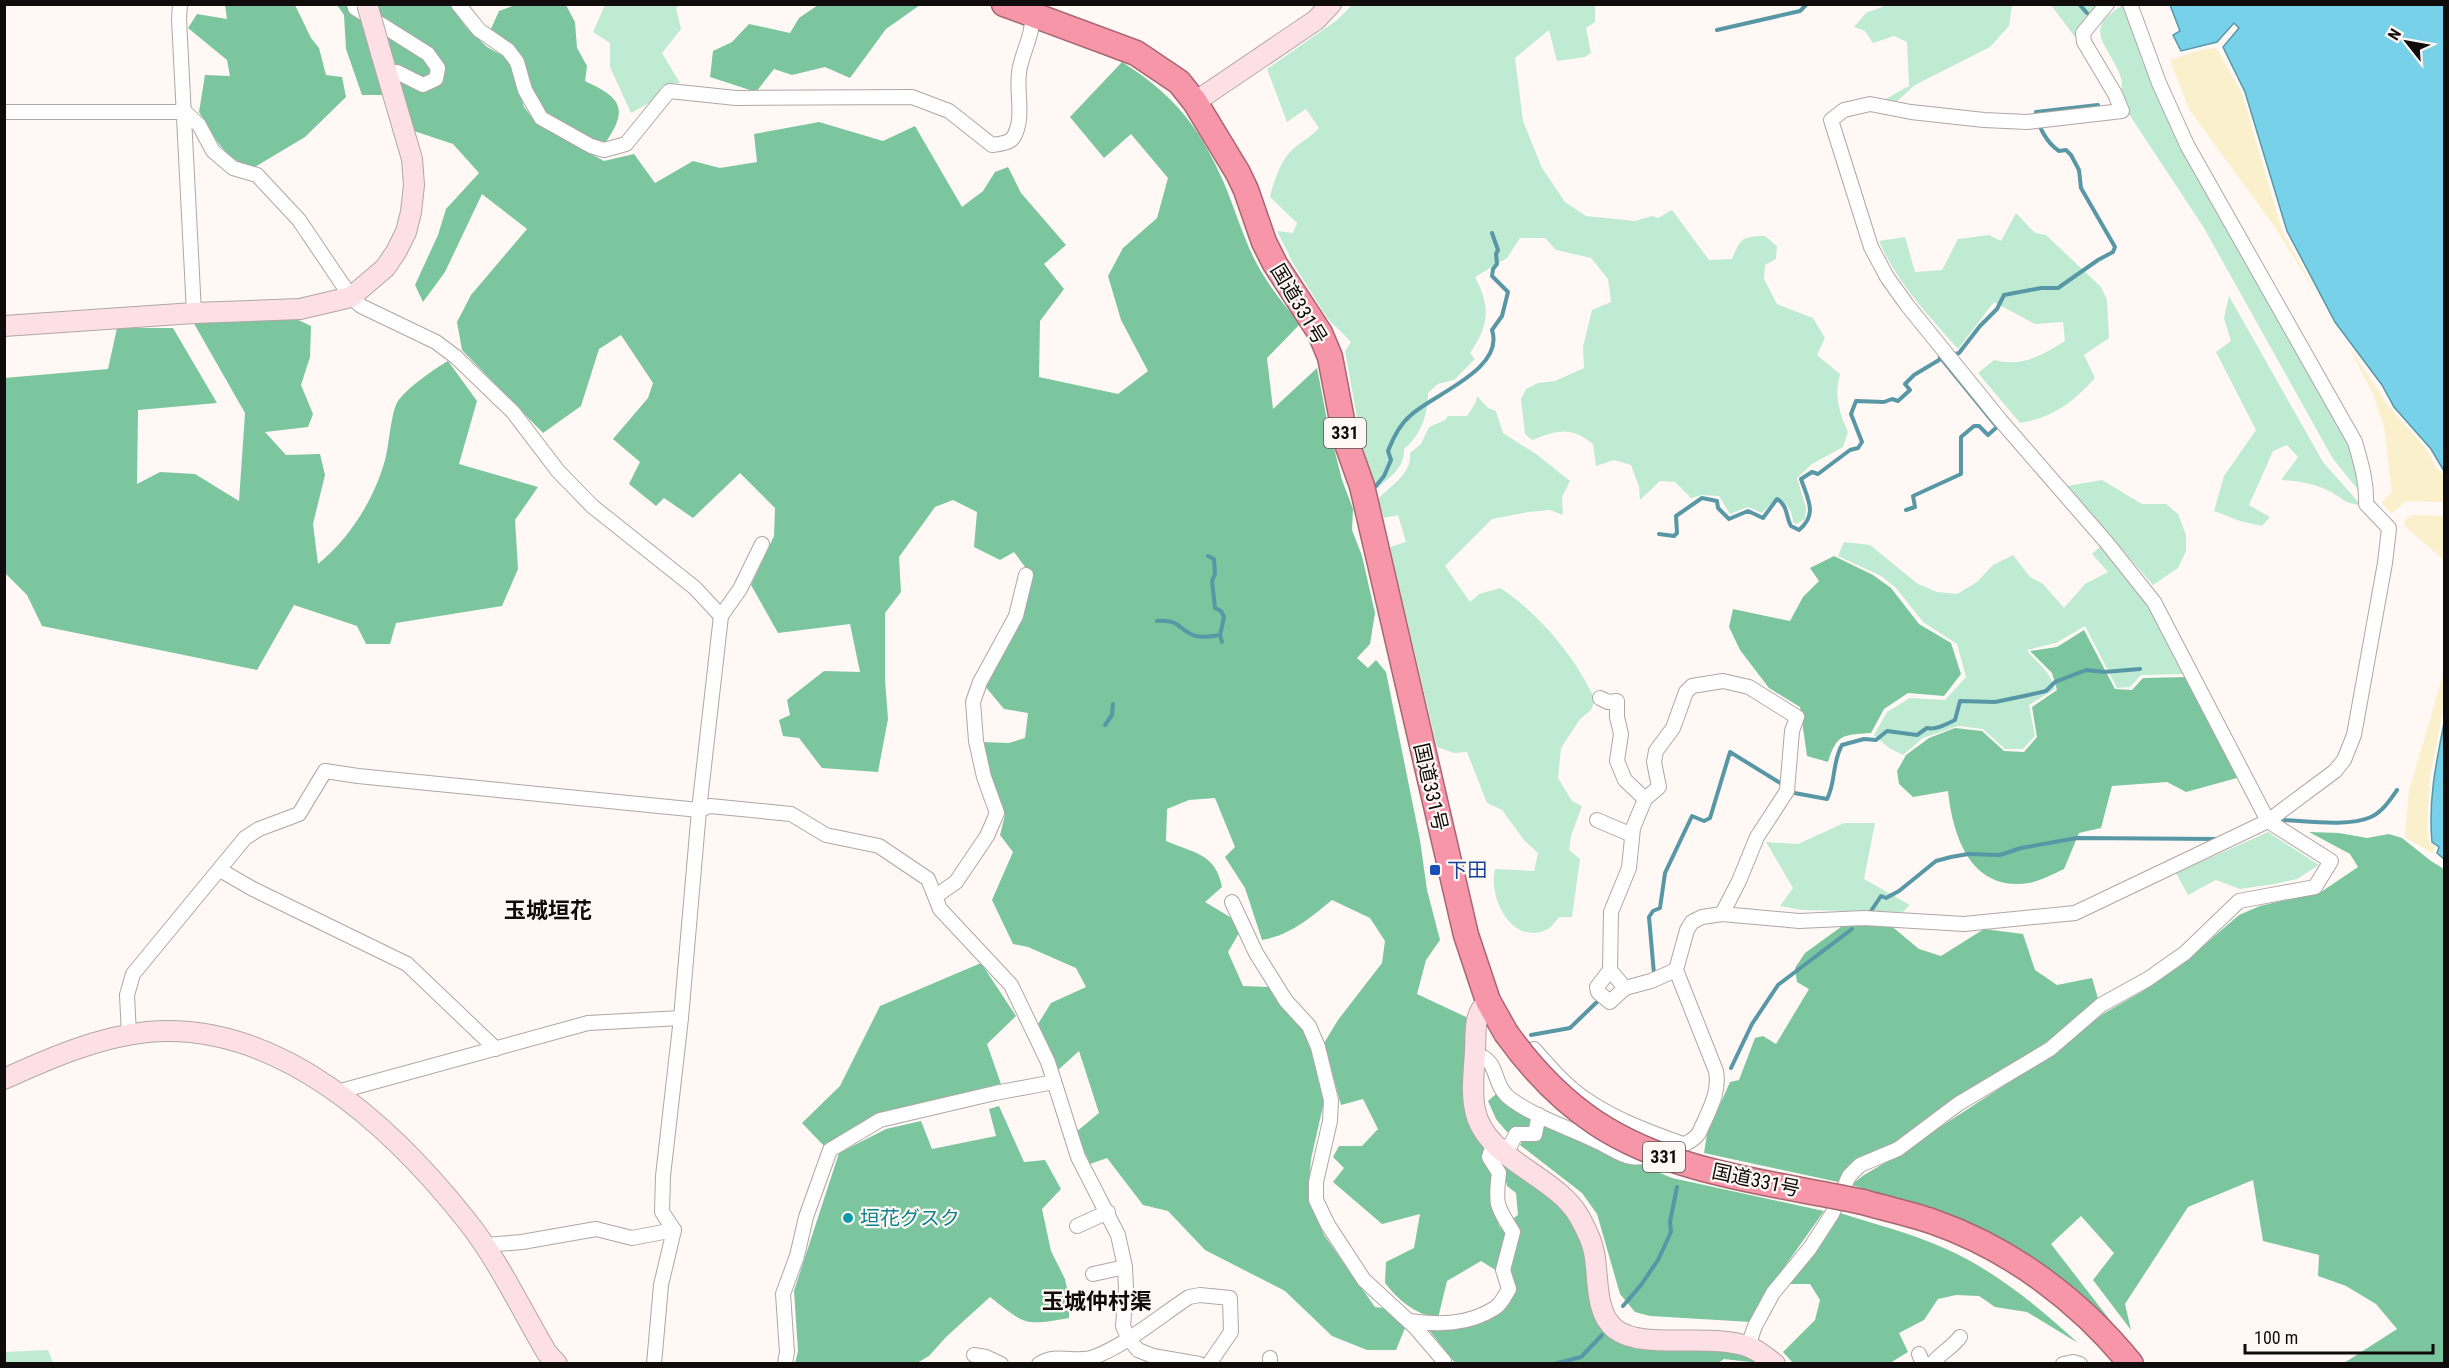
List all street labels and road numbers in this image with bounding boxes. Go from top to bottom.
street label: 国道331号 [1266,259,1332,349]
road number: 331 [1324,418,1366,448]
street label: 国道331号 [1409,741,1453,833]
road number: 331 [1643,1142,1685,1172]
street label: 国道331号 [1710,1159,1802,1201]

